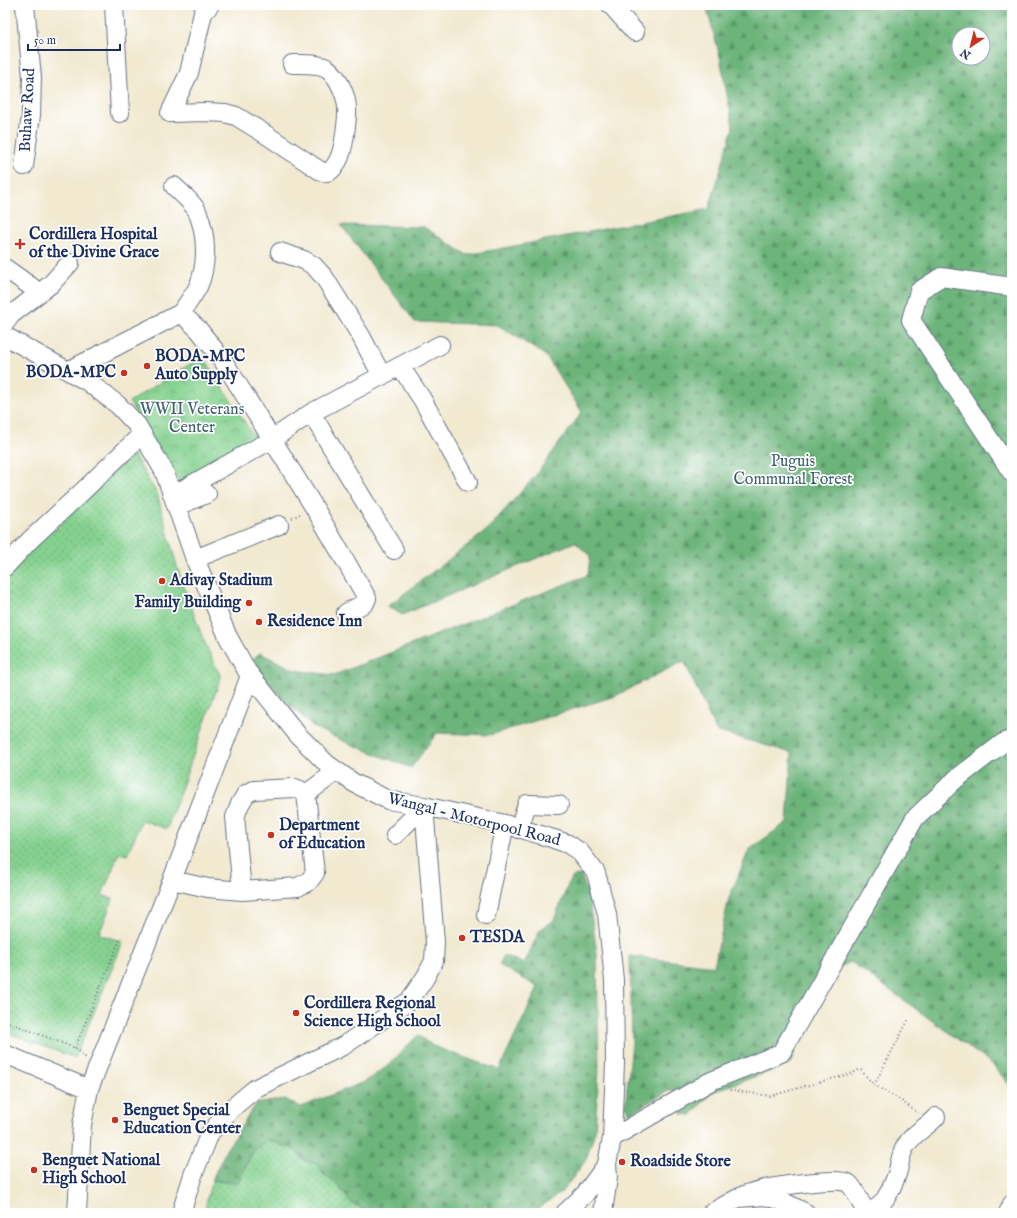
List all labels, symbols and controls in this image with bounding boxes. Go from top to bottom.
scale bar [28,26,120,52]
north arrow [951,26,991,66]
text: 50 m [34,33,56,48]
text: N [958,45,975,62]
street label: Buhaw Road [16,67,40,153]
place label: Cordillera Hospital of the Divine Grace [29,225,160,263]
marker: Cordillera Hospital of the Divine Grace [14,238,26,250]
place label: BODA-MPC Auto Supply [154,347,246,385]
marker: BODA-MPC Auto Supply [142,361,152,371]
place label: BODA-MPC [26,363,117,383]
marker: BODA-MPC [119,368,129,378]
park label: WWII Veterans Center [140,400,245,438]
park label: Puguis Communal Forest [733,452,853,490]
place label: Adivay Stadium [169,571,273,591]
marker: Adivay Stadium [157,576,167,586]
place label: Family Building [134,593,242,613]
marker: Family Building [244,598,254,608]
place label: Residence Inn [267,612,363,632]
marker: Residence Inn [254,617,264,627]
street label: Wangal - Motorpool Road [386,789,563,851]
place label: Department of Education [279,816,366,854]
marker: Department of Education [266,830,276,840]
place label: TESDA [469,928,525,948]
marker: TESDA [457,933,467,943]
place label: Cordillera Regional Science High School [304,994,441,1032]
marker: Cordillera Regional Science High School [291,1008,301,1018]
place label: Benguet Special Education Center [123,1101,241,1139]
marker: Benguet Special Education Center [110,1115,120,1125]
place label: Benguet National High School [42,1151,161,1189]
place label: Roadside Store [630,1152,731,1172]
marker: Roadside Store [617,1157,627,1167]
marker: Benguet National High School [29,1165,39,1175]

